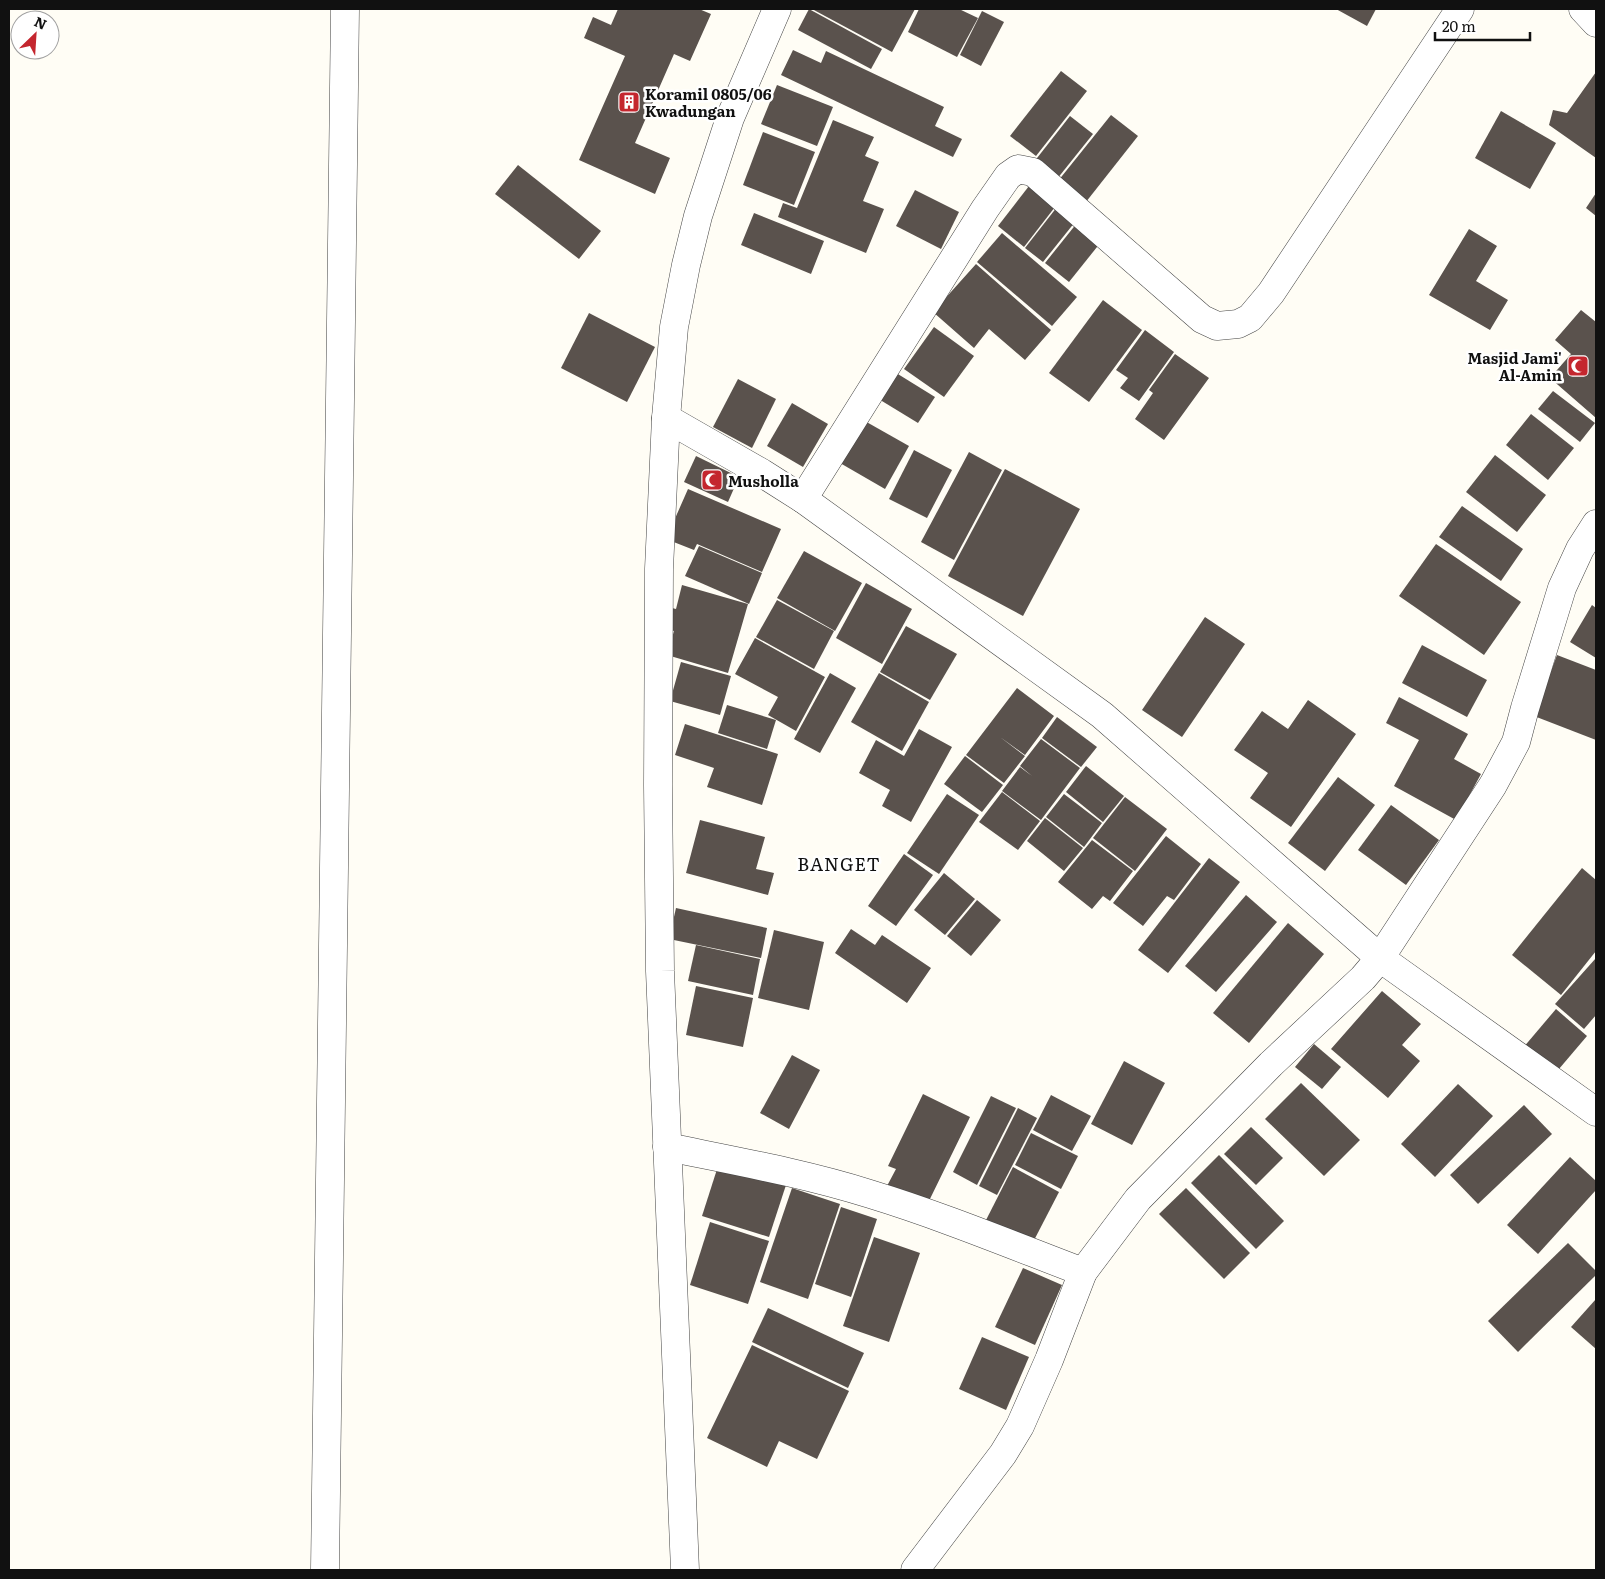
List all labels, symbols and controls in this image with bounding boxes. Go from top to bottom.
north arrow [10,10,60,60]
scale bar [1435,10,1530,42]
text: N [31,11,51,34]
text: 20 m [1442,14,1476,37]
place label: Koramil 0805/06 Kwadungan [645,82,772,122]
building icon: Koramil 0805/06 Kwadungan [617,90,641,114]
place label: Masjid Jami' Al-Amin [1468,346,1563,386]
mosque icon: Masjid Jami' Al-Amin [1566,354,1590,378]
mosque icon: Musholla [700,468,724,492]
place label: Musholla [728,469,799,492]
district label: BANGET [797,850,881,877]

